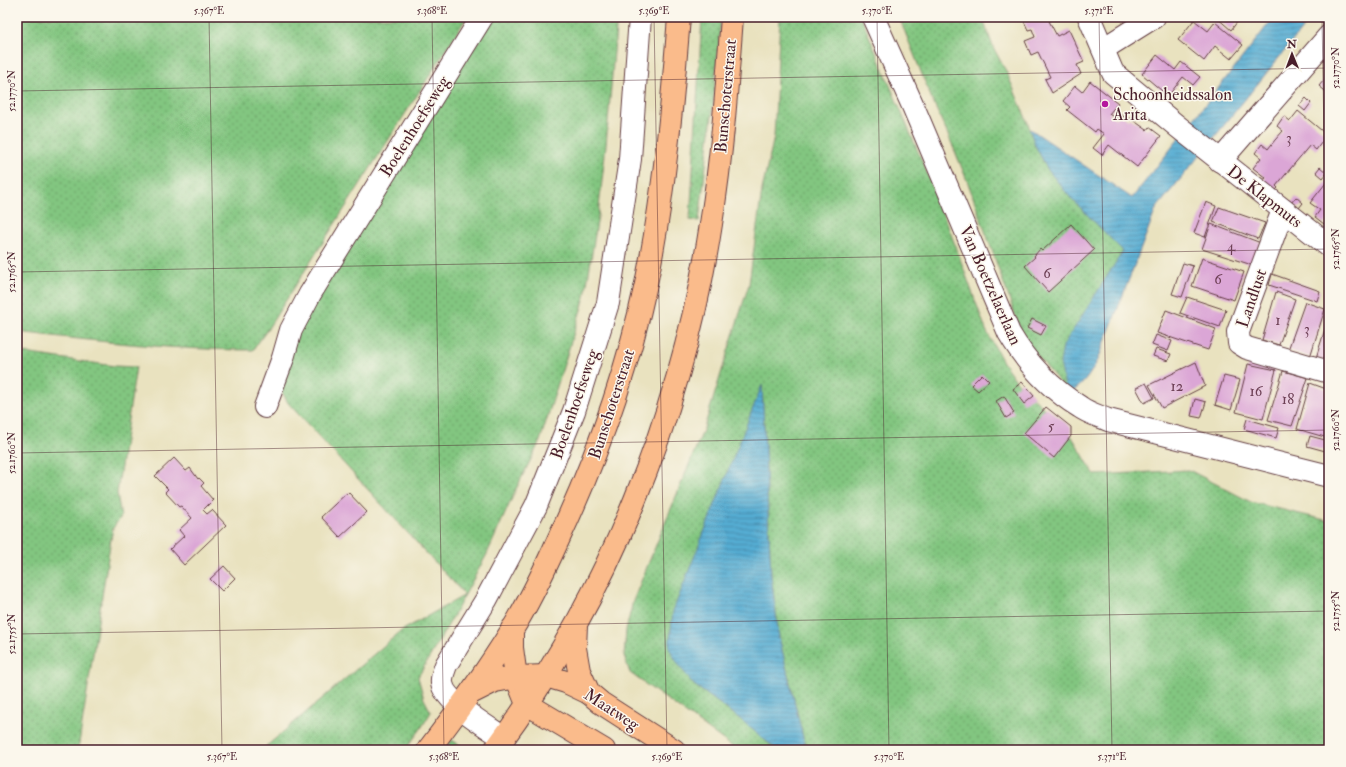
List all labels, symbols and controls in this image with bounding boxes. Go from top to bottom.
text: 5.367°E [194,5,224,17]
text: 5.368°E [417,5,447,17]
text: 5.369°E [639,5,669,17]
text: 5.370°E [862,5,892,17]
text: 5.371°E [1085,5,1113,17]
north arrow [1272,34,1312,74]
street label: Bunschoterstraat [710,38,741,154]
text: N [1286,38,1298,51]
text: 52.1770°N [1330,47,1342,89]
text: 52.1770°N [6,70,18,112]
street label: Boelenhoefseweg [375,71,454,181]
place label: Schoonheidssalon Arita [1112,84,1232,125]
marker: Schoonheidssalon Arita [1100,99,1110,109]
house number: 3 [1286,129,1292,148]
street label: De Klapmuts [1222,161,1307,233]
street label: Van Boetzelaerlaan [955,222,1026,349]
text: 52.1765°N [1330,228,1342,270]
house number: 4 [1227,237,1236,256]
text: 52.1765°N [6,251,18,293]
house number: 6 [1043,264,1052,283]
street label: Landlust [1232,266,1271,330]
house number: 6 [1214,270,1223,289]
house number: 1 [1275,311,1281,330]
house number: 3 [1304,320,1310,339]
street label: Boelenhoefseweg [546,346,603,462]
street label: Bunschoterstraat [584,346,639,462]
house number: 12 [1171,377,1184,396]
house number: 16 [1250,382,1264,401]
house number: 18 [1282,390,1294,409]
text: 52.1760°N [1330,409,1342,451]
house number: 5 [1048,417,1055,436]
text: 52.1760°N [6,432,18,474]
text: 52.1755°N [1330,591,1342,631]
text: 52.1755°N [6,614,18,654]
street label: Maatweg [580,684,644,735]
text: 5.367°E [207,751,237,763]
text: 5.368°E [429,751,459,763]
text: 5.369°E [652,751,682,763]
text: 5.370°E [874,751,904,763]
text: 5.371°E [1098,751,1126,763]

